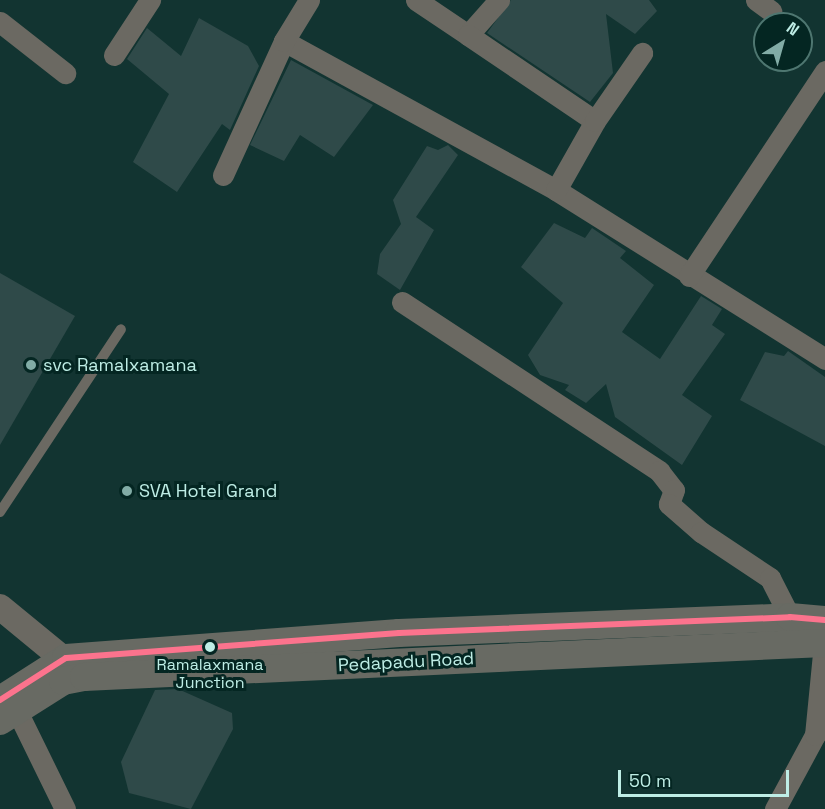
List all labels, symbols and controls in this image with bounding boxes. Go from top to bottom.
north arrow [753,12,813,72]
text: N [782,17,804,40]
place label: svc Ramalxamana [43,354,197,376]
marker: svc Ramalxamana [24,358,38,372]
place label: SVA Hotel Grand [139,480,278,502]
marker: SVA Hotel Grand [120,484,134,498]
marker: Ramalaxmana Junction [204,641,216,653]
street label: Pedapadu Road [337,648,475,676]
place label: Ramalaxmana Junction [157,655,263,693]
scale bar [621,758,792,796]
text: 50 m [629,769,671,792]

